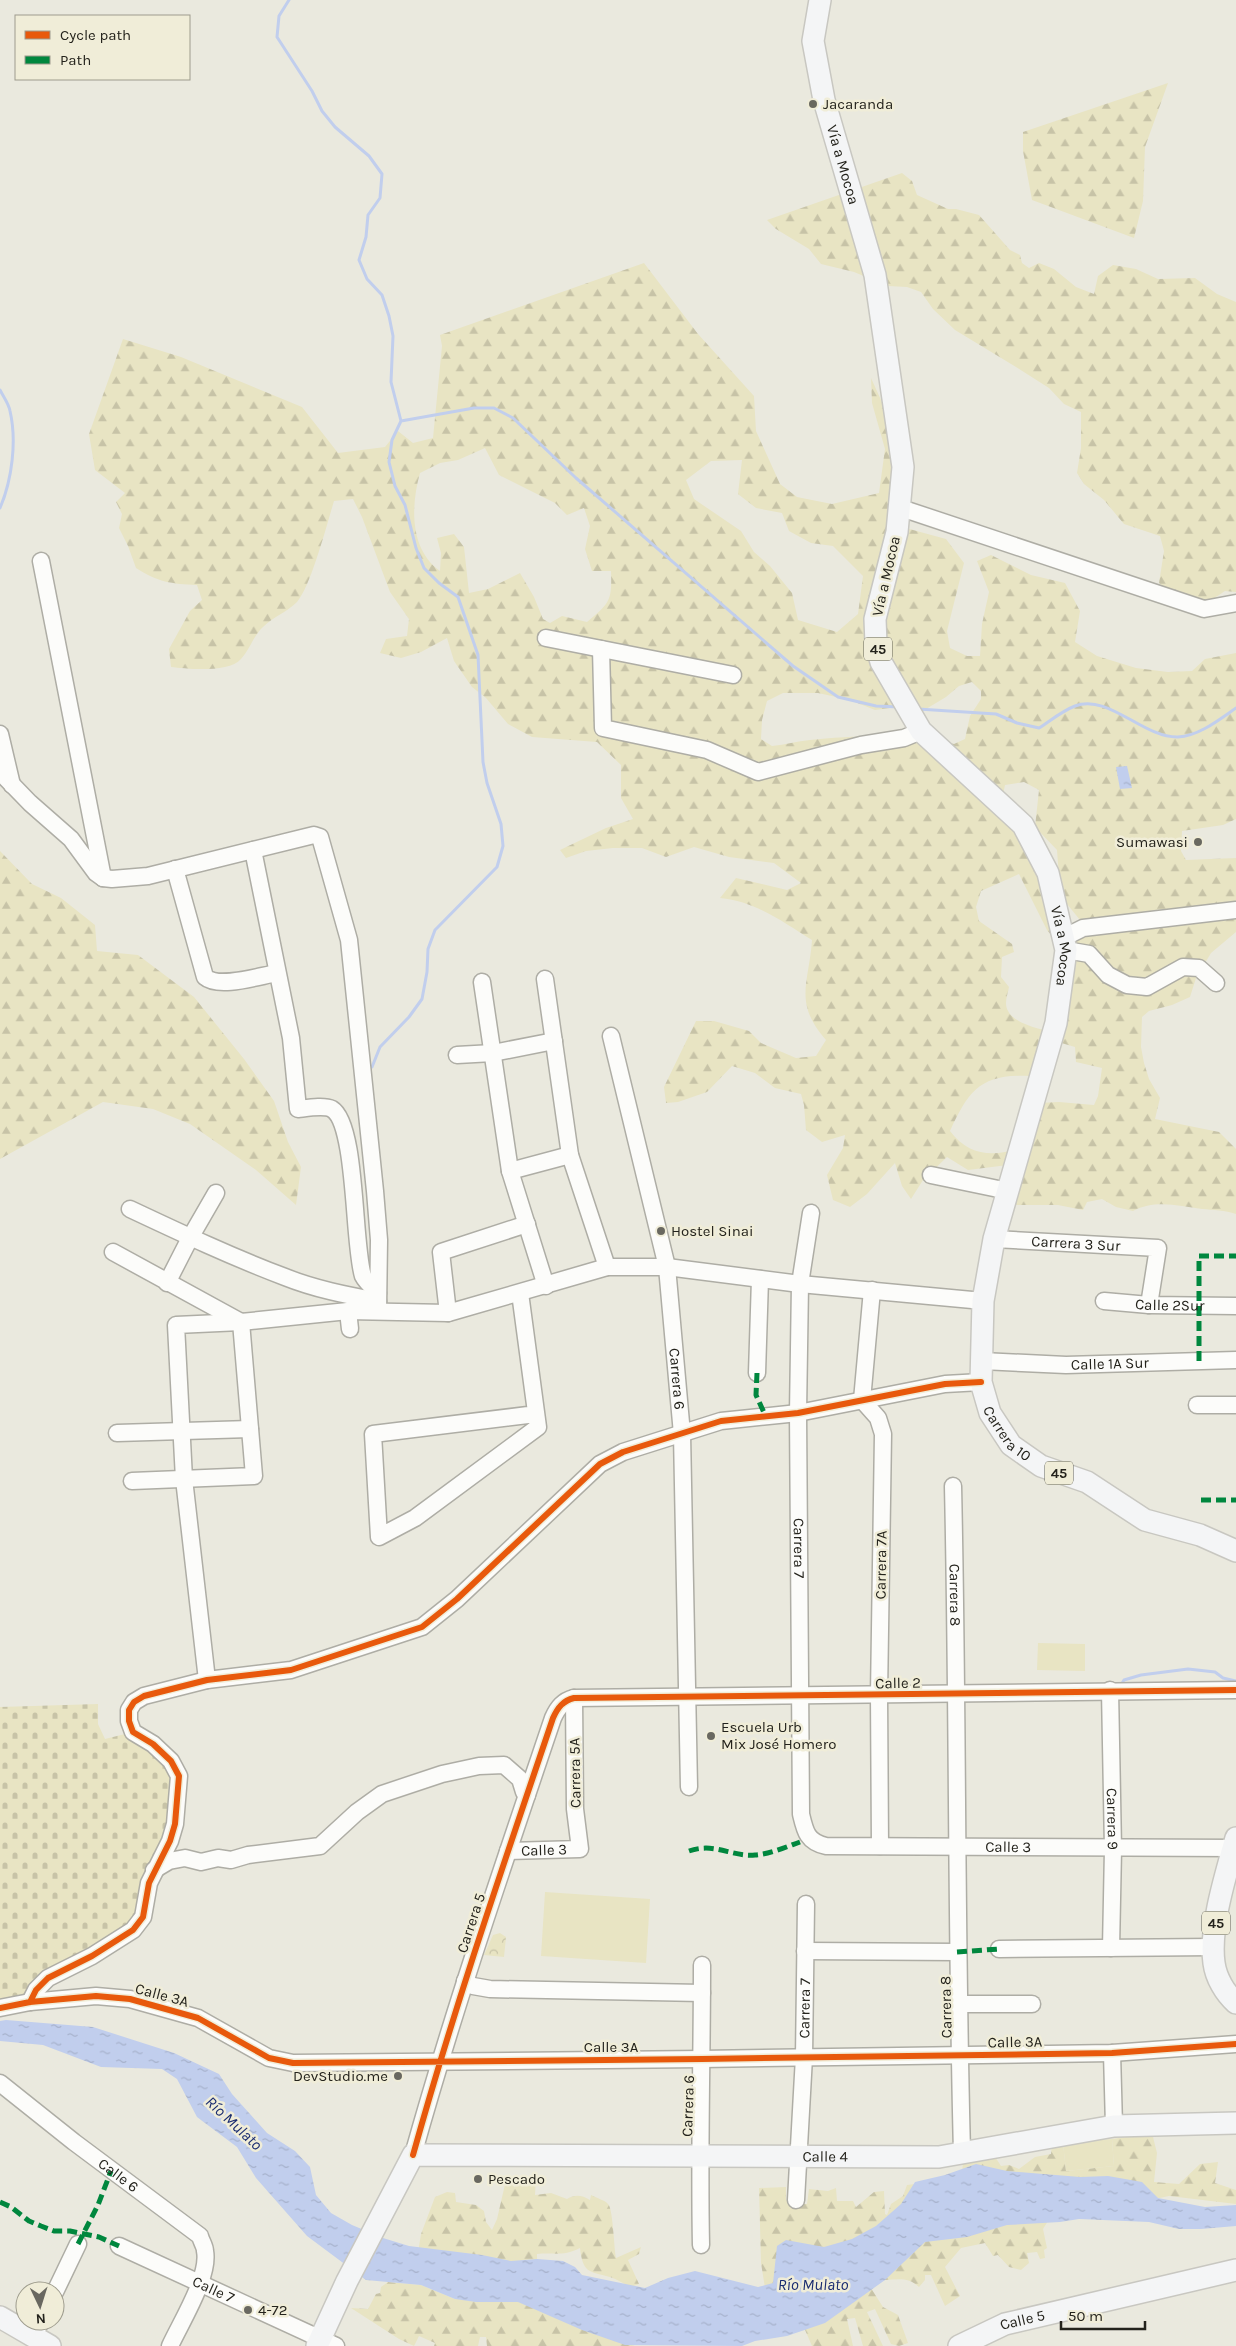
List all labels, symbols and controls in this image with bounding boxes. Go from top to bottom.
legend [15,15,190,80]
text: Cycle path [60,26,131,44]
text: Path [60,51,91,69]
place label: Jacaranda [823,95,893,113]
marker: Jacaranda [807,98,819,110]
street label: Vía a Mocoa [823,123,863,206]
street label: Vía a Mocoa [868,534,904,618]
road number: 45 [864,638,892,661]
place label: Sumawasi [1116,833,1188,851]
marker: Sumawasi [1192,836,1204,848]
street label: Vía a Mocoa [1047,904,1076,987]
place label: Hostel Sinai [671,1222,754,1240]
marker: Hostel Sinai [655,1225,667,1237]
street label: Carrera 3 Sur [1031,1232,1122,1255]
street label: Calle 2Sur [1134,1295,1205,1315]
street label: Carrera 6 [665,1347,689,1410]
street label: Calle 1A Sur [1071,1354,1150,1374]
street label: Carrera 10 [980,1404,1035,1465]
road number: 45 [1045,1462,1073,1485]
street label: Carrera 7 [790,1518,808,1578]
street label: Carrera 7A [871,1530,891,1600]
street label: Carrera 8 [945,1564,964,1626]
street label: Calle 2 [875,1674,921,1692]
place label: Escuela Urb Mix José Homero [721,1718,836,1753]
marker: Escuela Urb Mix José Homero [705,1730,717,1742]
street label: Carrera 5A [565,1737,585,1808]
street label: Carrera 9 [1103,1788,1122,1850]
street label: Calle 3 [985,1838,1031,1856]
street label: Calle 3 [521,1840,567,1860]
street label: Carrera 5 [453,1891,489,1955]
road number: 45 [1202,1912,1230,1935]
street label: Carrera 8 [936,1976,956,2038]
street label: Carrera 7 [795,1978,814,2039]
street label: Calle 3A [133,1979,191,2011]
street label: Calle 3A [988,2033,1043,2051]
street label: Calle 3A [584,2038,639,2056]
place label: DevStudio.me [293,2067,388,2085]
marker: DevStudio.me [392,2070,404,2082]
street label: Carrera 6 [678,2075,698,2137]
water label: Río Mulato [202,2092,266,2154]
street label: Calle 4 [802,2147,849,2166]
street label: Calle 6 [95,2154,142,2196]
place label: Pescado [488,2170,545,2188]
marker: Pescado [472,2173,484,2185]
street label: Calle 7 [190,2272,237,2307]
water label: Río Mulato [778,2275,848,2294]
north arrow [15,2281,65,2331]
scale bar [1061,2298,1145,2330]
place label: 4-72 [258,2301,287,2319]
marker: 4-72 [242,2304,254,2316]
street label: Calle 5 [997,2306,1047,2334]
text: 50 m [1068,2307,1103,2325]
text: N [35,2310,46,2327]

